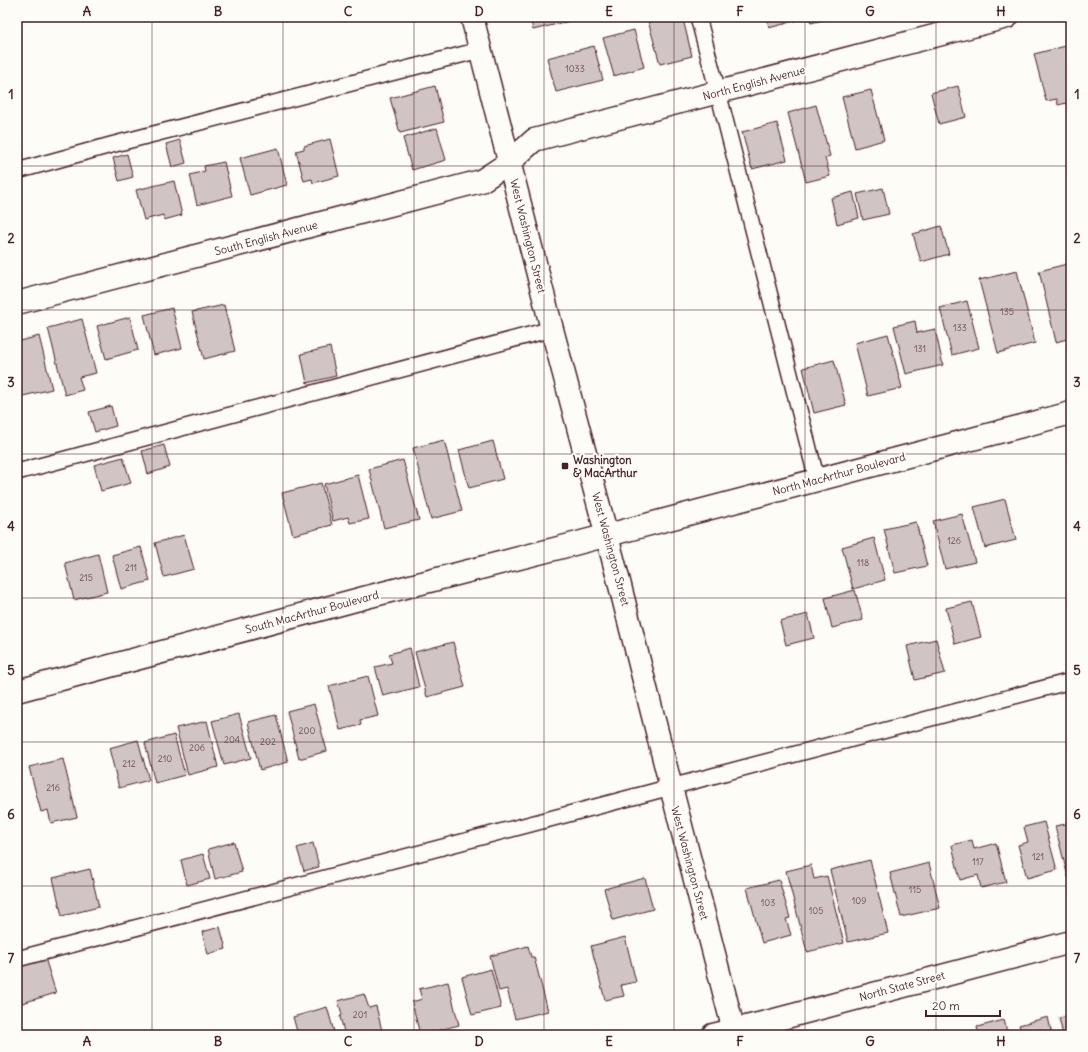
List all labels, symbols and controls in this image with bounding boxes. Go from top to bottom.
text: A [83,3,92,20]
text: B [214,3,223,20]
text: C [344,3,353,20]
text: D [474,3,484,20]
text: E [605,3,613,20]
text: F [736,3,744,20]
text: G [865,3,875,20]
text: H [996,3,1006,20]
house number: 1033 [565,63,585,74]
street label: North English Avenue [701,63,807,103]
text: 1 [8,86,14,103]
text: 1 [1074,86,1080,103]
street label: West Washington Street [507,177,549,295]
street label: South English Avenue [213,217,319,258]
text: 2 [7,230,15,247]
text: 2 [1073,230,1081,247]
house number: 135 [1000,306,1014,317]
house number: 133 [953,322,967,333]
house number: 131 [914,343,926,354]
text: 3 [7,374,15,391]
text: 3 [1073,374,1081,391]
street label: North MacArthur Boulevard [771,449,908,499]
place label: Washington & MacArthur [573,453,638,480]
marker: Washington & MacArthur [560,461,570,471]
street label: West Washington Street [589,491,633,608]
text: 4 [7,518,15,535]
text: 4 [1073,518,1081,535]
house number: 126 [947,535,961,546]
house number: 118 [857,557,869,568]
house number: 211 [125,562,137,573]
house number: 215 [79,572,93,583]
street label: South MacArthur Boulevard [244,587,381,637]
text: 5 [7,662,15,679]
text: 5 [1073,662,1081,679]
house number: 200 [299,725,315,736]
house number: 204 [224,734,240,745]
house number: 202 [260,736,276,747]
house number: 206 [189,742,205,753]
house number: 210 [158,753,172,764]
house number: 212 [122,758,136,769]
house number: 216 [46,782,60,793]
street label: West Washington Street [668,805,712,922]
text: 6 [7,806,15,823]
text: 6 [1073,806,1081,823]
house number: 121 [1032,851,1044,862]
house number: 117 [972,856,984,867]
house number: 115 [909,884,921,895]
house number: 109 [852,895,866,906]
house number: 103 [761,897,775,908]
house number: 105 [809,905,823,916]
text: 7 [8,950,15,967]
text: 7 [1074,950,1081,967]
street label: North State Street [858,968,947,1004]
scale bar [926,992,1000,1018]
text: 20 m [932,998,960,1013]
house number: 201 [353,1009,367,1020]
text: A [83,1033,92,1050]
text: B [214,1033,223,1050]
text: C [344,1033,353,1050]
text: D [474,1033,484,1050]
text: E [605,1033,613,1050]
text: F [736,1033,744,1050]
text: G [865,1033,875,1050]
text: H [996,1033,1006,1050]

